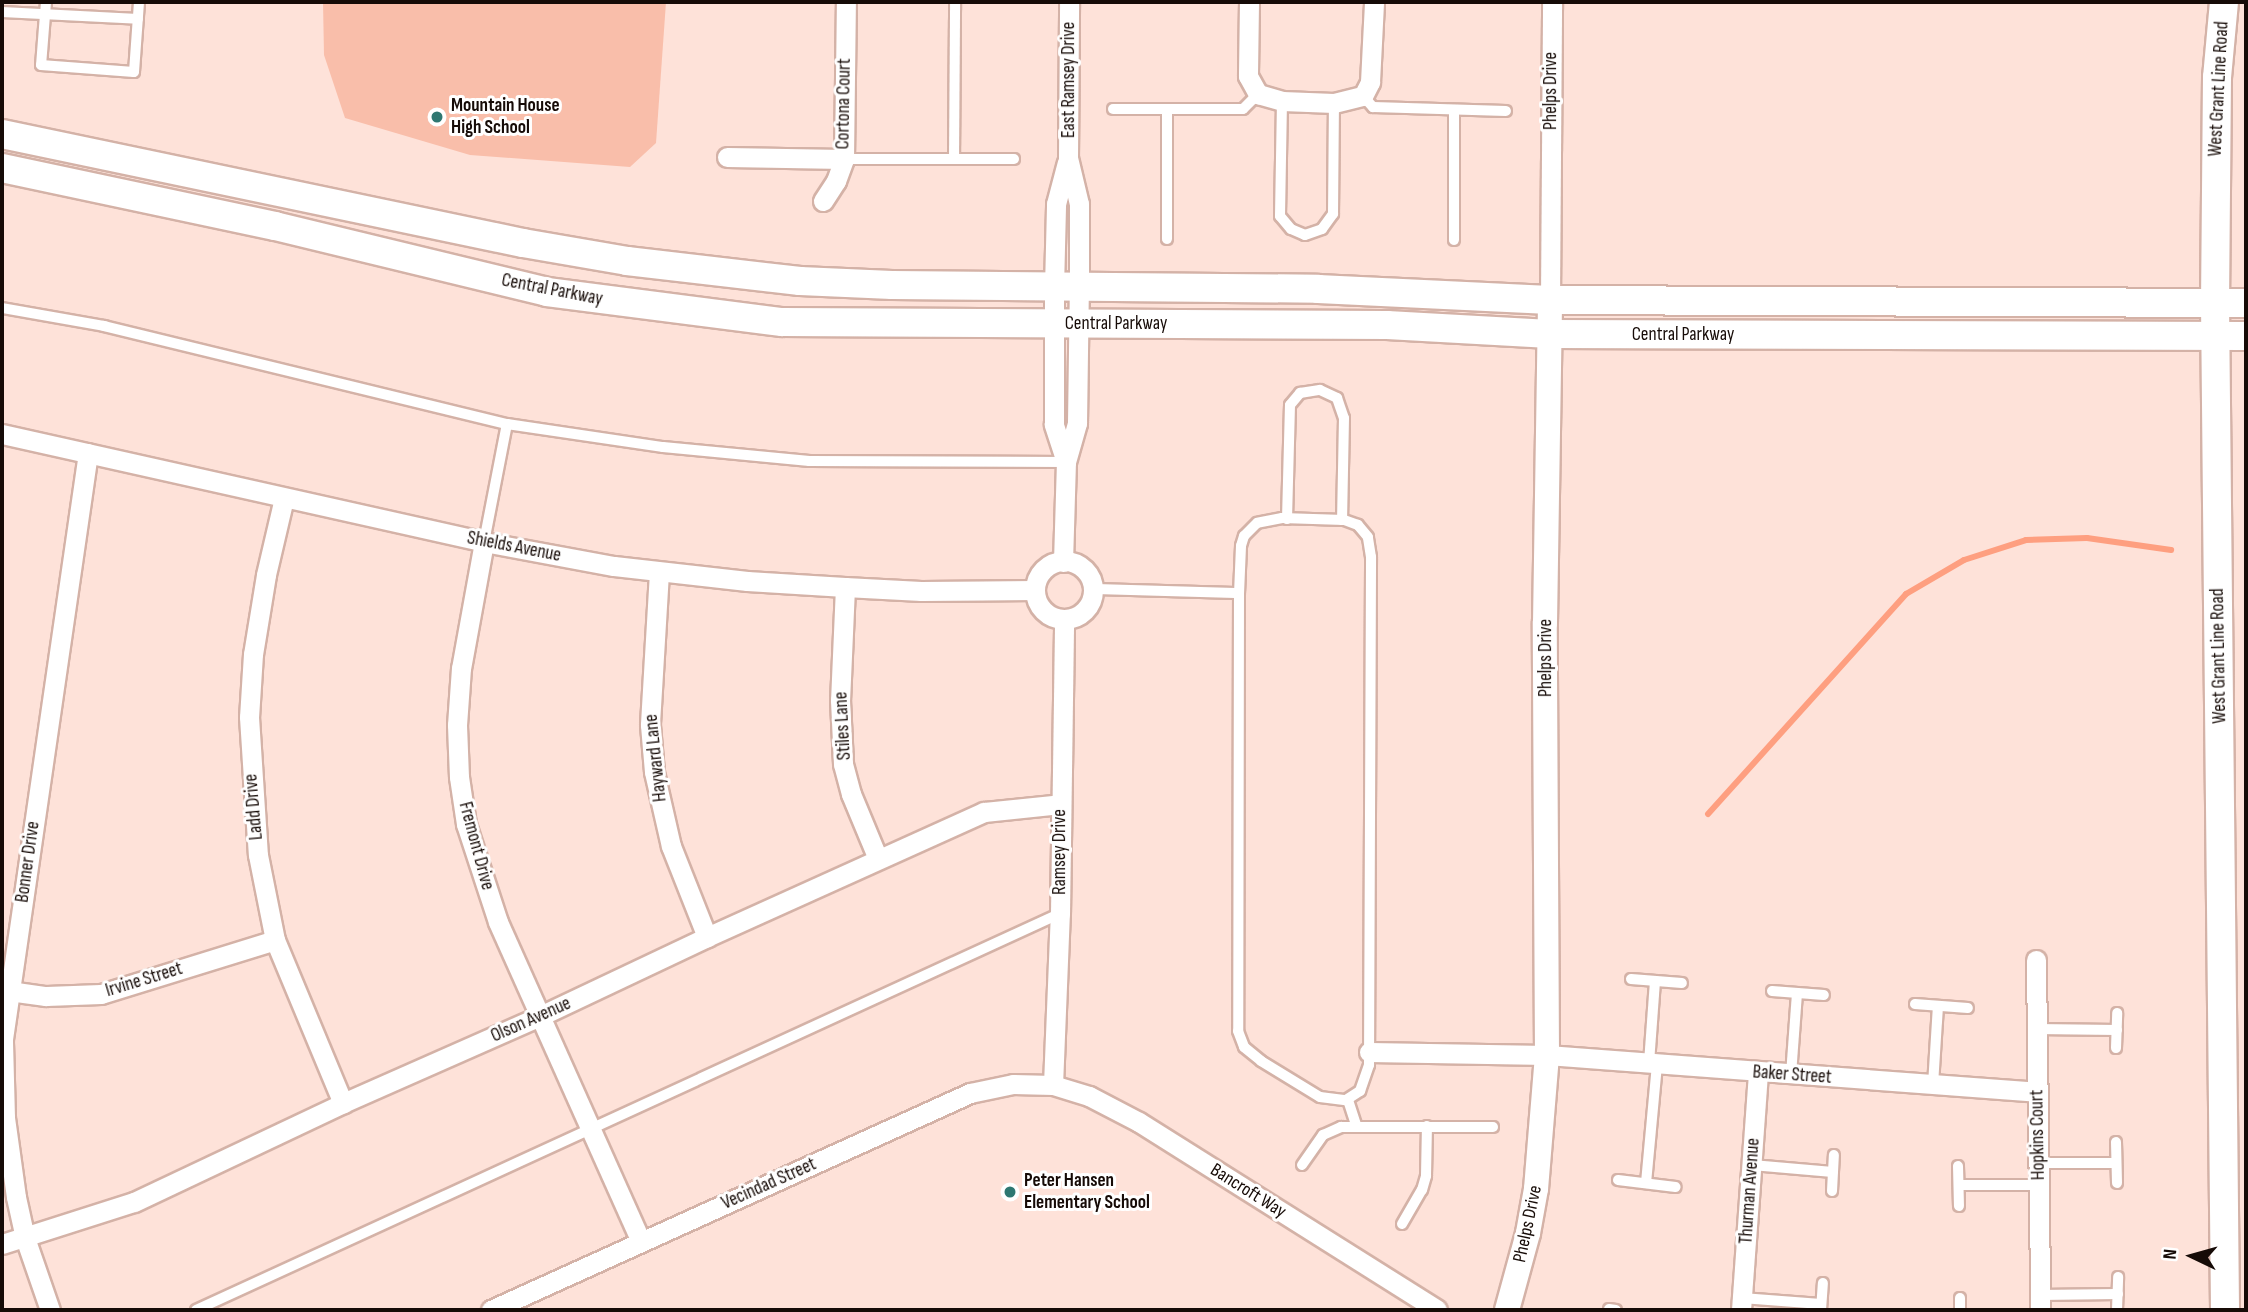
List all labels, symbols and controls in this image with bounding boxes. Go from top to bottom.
street label: West Grant Line Road [2204,21,2234,157]
street label: East Ramsey Drive [1058,22,1080,138]
street label: Phelps Drive [1540,52,1562,130]
street label: Cortona Court [832,58,856,150]
place label: Mountain House High School [451,95,560,139]
marker: Mountain House High School [429,109,445,125]
street label: Central Parkway [500,269,604,311]
street label: Central Parkway [1065,313,1167,335]
street label: Central Parkway [1632,324,1734,346]
street label: Shields Avenue [465,527,563,567]
street label: West Grant Line Road [2206,588,2232,724]
street label: Phelps Drive [1535,619,1557,697]
street label: Stiles Lane [830,691,856,761]
street label: Hayward Lane [640,713,672,803]
street label: Ladd Drive [240,773,268,841]
street label: Fremont Drive [453,799,499,893]
street label: Ramsey Drive [1049,809,1071,895]
street label: Bonner Drive [11,820,45,904]
street label: Irvine Street [103,958,185,1002]
street label: Olson Avenue [487,992,575,1048]
street label: Baker Street [1752,1061,1832,1089]
street label: Hopkins Court [2026,1090,2050,1180]
street label: Thurman Avenue [1735,1137,1765,1245]
street label: Vecindad Street [718,1153,820,1215]
street label: Bancroft Way [1206,1159,1290,1223]
place label: Peter Hansen Elementary School [1024,1170,1150,1214]
street label: Phelps Drive [1509,1183,1547,1265]
marker: Peter Hansen Elementary School [1002,1184,1018,1200]
north arrow [2157,1221,2227,1291]
text: N [2159,1248,2182,1260]

